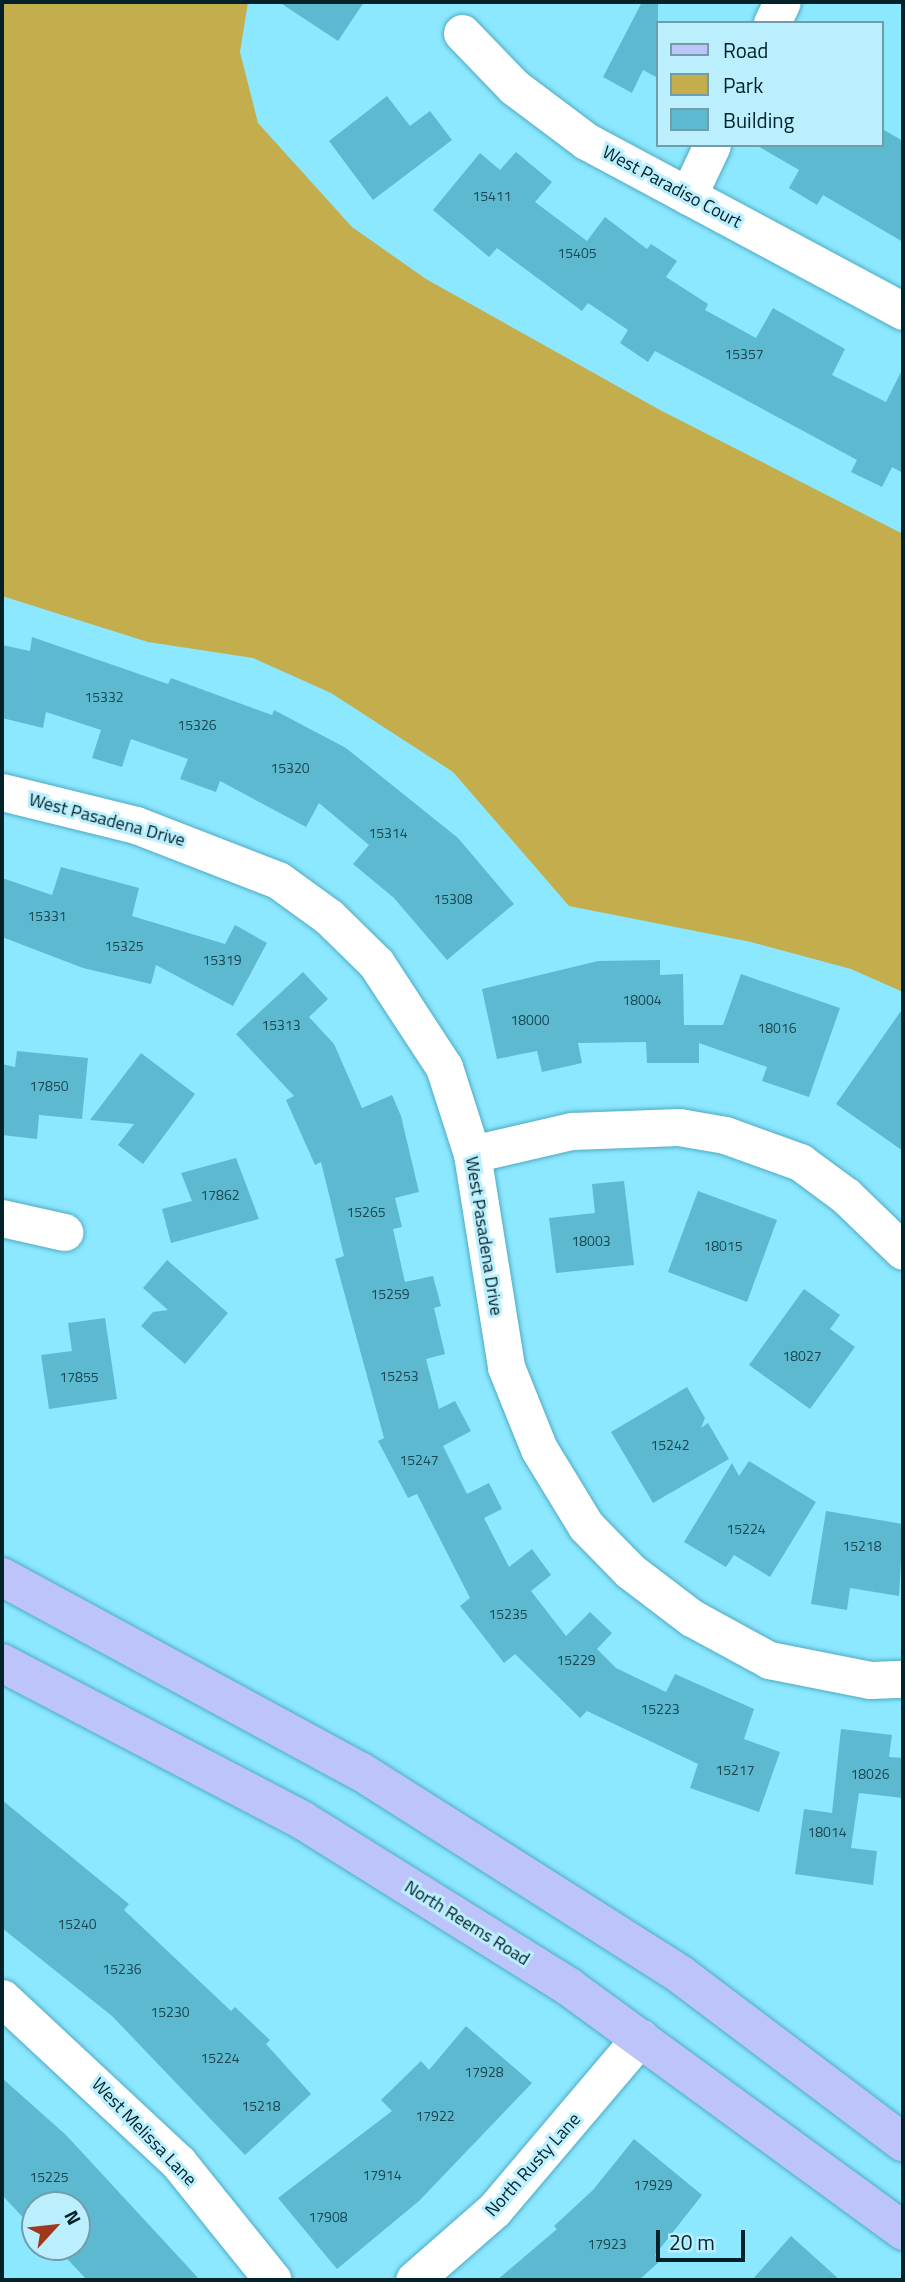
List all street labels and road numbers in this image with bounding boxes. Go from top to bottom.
street label: West Paradiso Court [599,141,745,233]
street label: West Pasadena Drive [26,789,188,851]
street label: West Pasadena Drive [461,1155,507,1317]
street label: North Reems Road [401,1876,533,1970]
street label: West Melissa Lane [87,2074,201,2190]
street label: North Rusty Lane [481,2109,585,2221]

